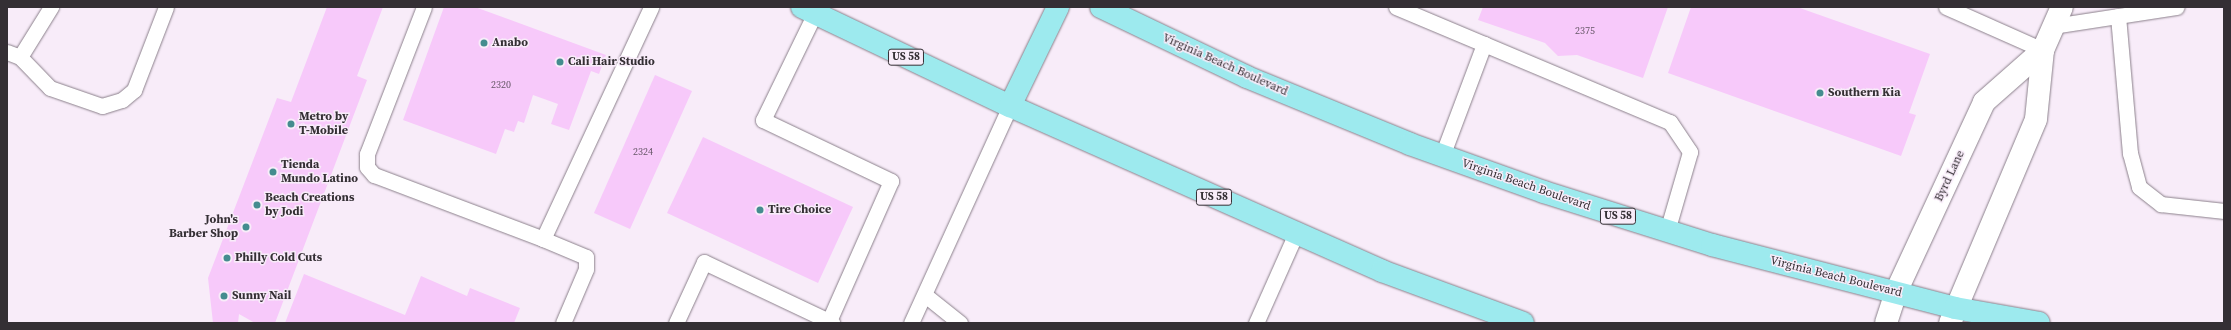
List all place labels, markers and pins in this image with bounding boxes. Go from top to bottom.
place label: Anabo [492,36,528,50]
marker: Anabo [479,38,489,48]
place label: Cali Hair Studio [568,55,655,69]
marker: Cali Hair Studio [555,57,565,67]
place label: Southern Kia [1828,86,1901,100]
marker: Southern Kia [1815,88,1825,98]
place label: Metro by T-Mobile [299,110,348,138]
marker: Metro by T-Mobile [286,119,296,129]
place label: Tienda Mundo Latino [281,158,358,186]
marker: Tienda Mundo Latino [268,167,278,177]
place label: Beach Creations by Jodi [265,191,354,219]
marker: Beach Creations by Jodi [252,200,262,210]
place label: Tire Choice [768,203,831,217]
marker: Tire Choice [755,205,765,215]
place label: John's Barber Shop [169,213,238,241]
marker: John's Barber Shop [241,222,251,232]
place label: Philly Cold Cuts [235,251,322,265]
marker: Philly Cold Cuts [222,253,232,263]
place label: Sunny Nail [232,289,291,303]
marker: Sunny Nail [219,291,229,301]

